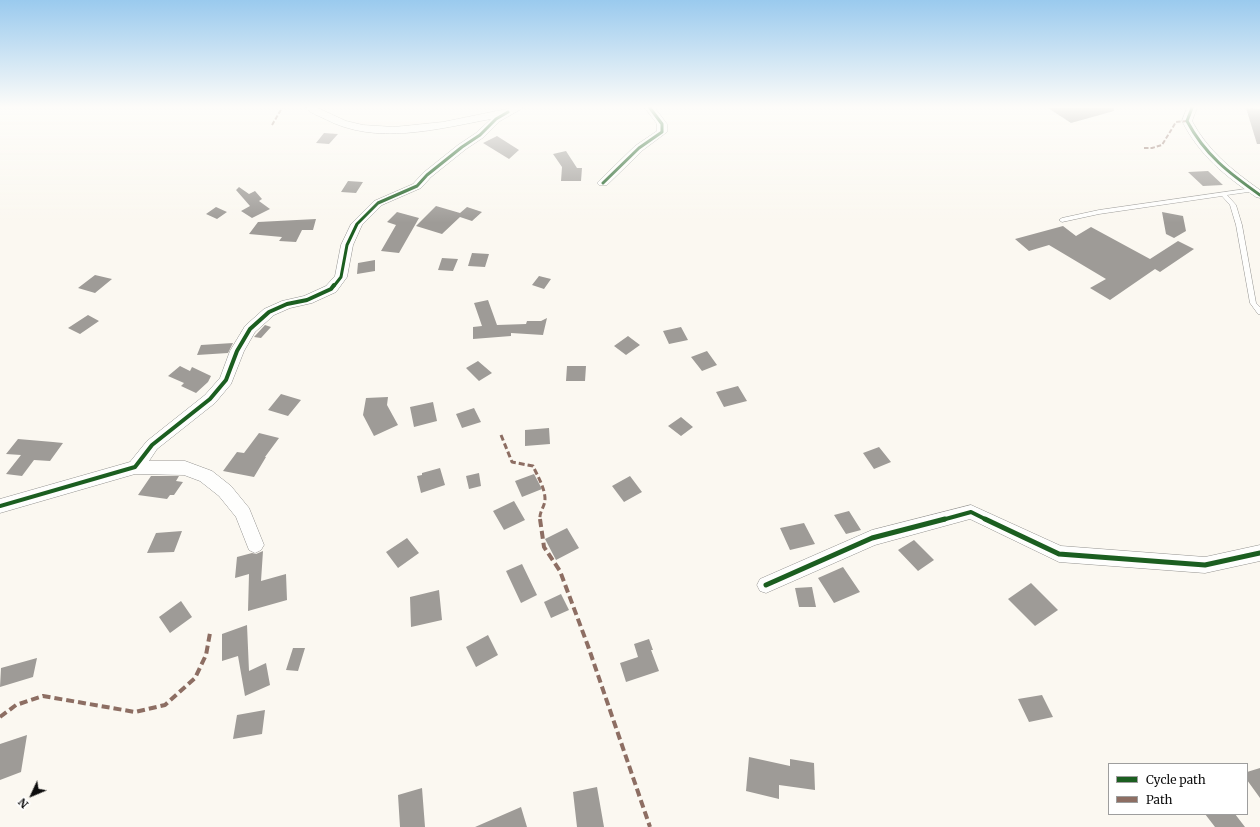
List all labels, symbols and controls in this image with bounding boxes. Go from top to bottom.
legend [1108,763,1248,815]
text: Cycle path [1146,772,1206,787]
north arrow [12,775,52,815]
text: Path [1146,792,1172,807]
text: N [15,795,31,811]

